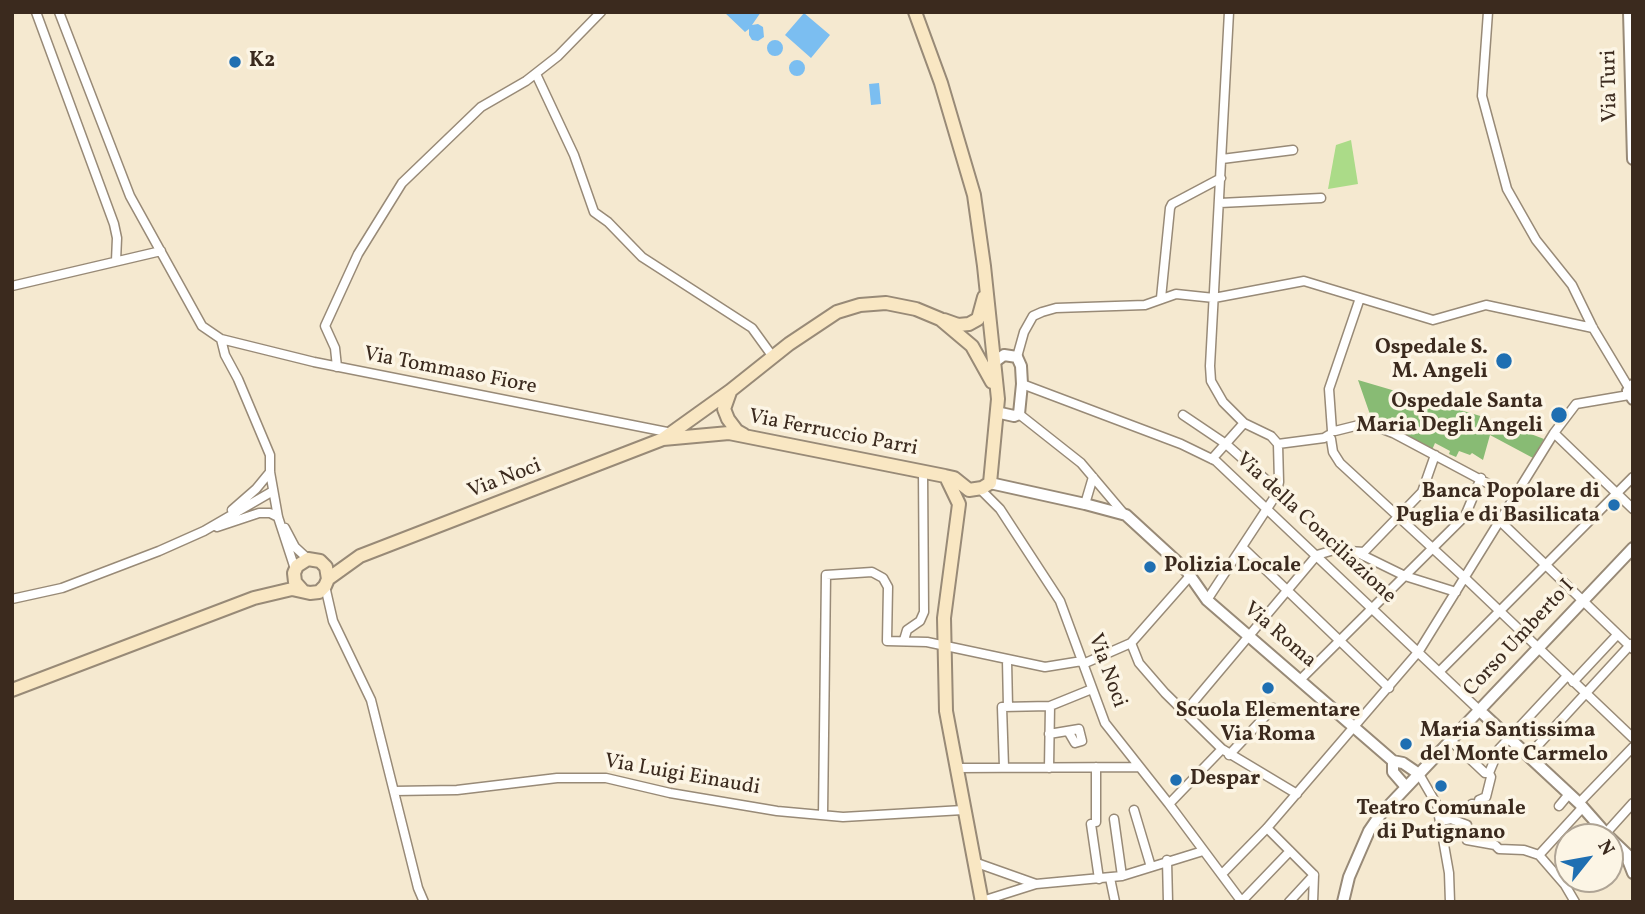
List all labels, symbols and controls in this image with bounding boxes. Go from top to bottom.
place label: K2 [249,49,275,75]
street label: Via Turi [1598,50,1624,122]
marker: K2 [227,54,243,70]
place label: Ospedale S. M. Angeli [1375,336,1488,386]
street label: Via Tommaso Fiore [361,343,539,401]
marker: Ospedale S. M. Angeli [1494,351,1514,371]
place label: Ospedale Santa Maria Degli Angeli [1356,390,1543,440]
street label: Via Ferruccio Parri [746,405,920,463]
marker: Ospedale Santa Maria Degli Angeli [1549,405,1569,425]
street label: Via della Conciliazione [1230,448,1400,610]
street label: Via Noci [465,454,545,506]
place label: Banca Popolare di Puglia e di Basilicata [1396,480,1600,530]
marker: Banca Popolare di Puglia e di Basilicata [1606,497,1622,513]
place label: Polizia Locale [1164,554,1301,580]
marker: Polizia Locale [1142,559,1158,575]
street label: Corso Umberto I [1459,575,1581,703]
street label: Via Roma [1237,597,1321,675]
street label: Via Noci [1081,631,1131,711]
marker: Scuola Elementare Via Roma [1260,680,1276,696]
place label: Scuola Elementare Via Roma [1176,699,1360,749]
place label: Maria Santissima del Monte Carmelo [1420,719,1608,769]
marker: Maria Santissima del Monte Carmelo [1398,736,1414,752]
street label: Via Luigi Einaudi [602,750,762,802]
place label: Despar [1190,767,1260,793]
marker: Despar [1168,772,1184,788]
marker: Teatro Comunale di Putignano [1433,778,1449,794]
place label: Teatro Comunale di Putignano [1356,797,1526,847]
north arrow [1554,823,1624,893]
text: N [1591,836,1620,861]

